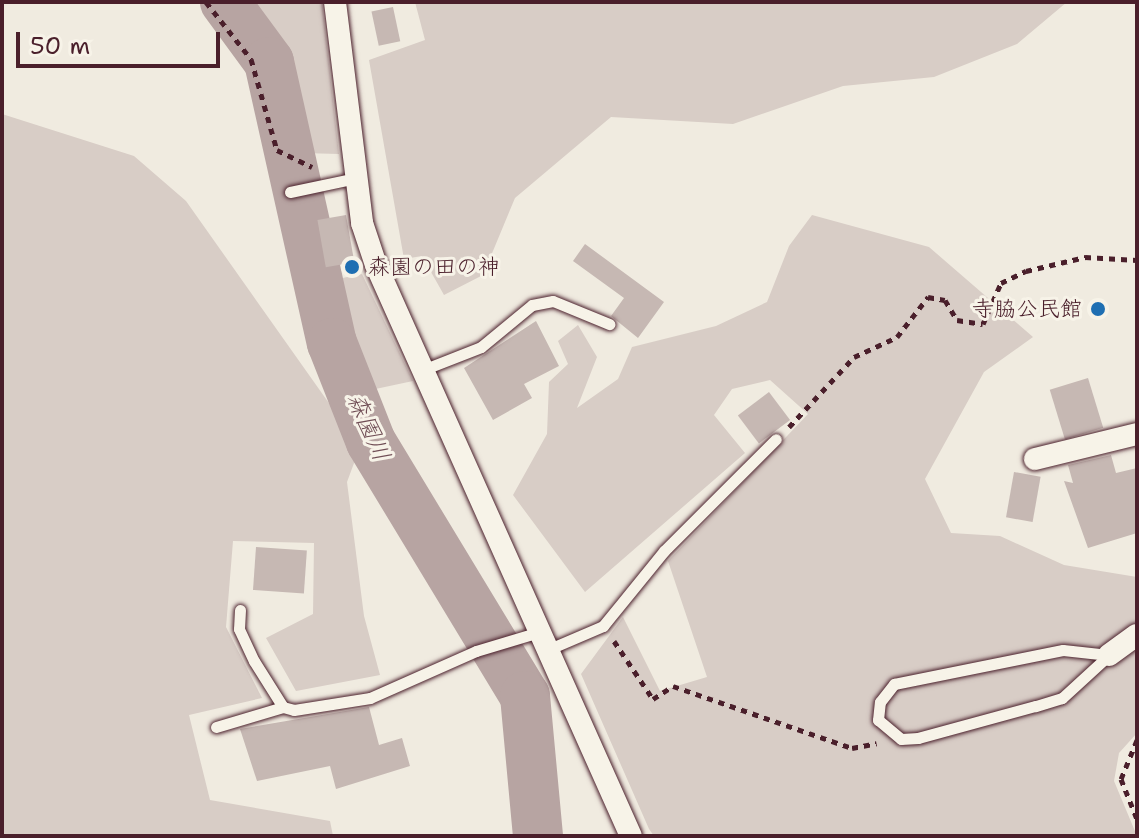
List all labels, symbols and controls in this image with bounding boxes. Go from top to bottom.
scale bar [20,16,224,66]
text: 50 m [30,30,90,62]
place label: 森園の田の神 [368,254,500,280]
marker: 森園の田の神 [343,258,361,276]
place label: 寺脇公民館 [972,296,1082,322]
marker: 寺脇公民館 [1089,300,1107,318]
water label: 森園川 [340,388,396,466]

